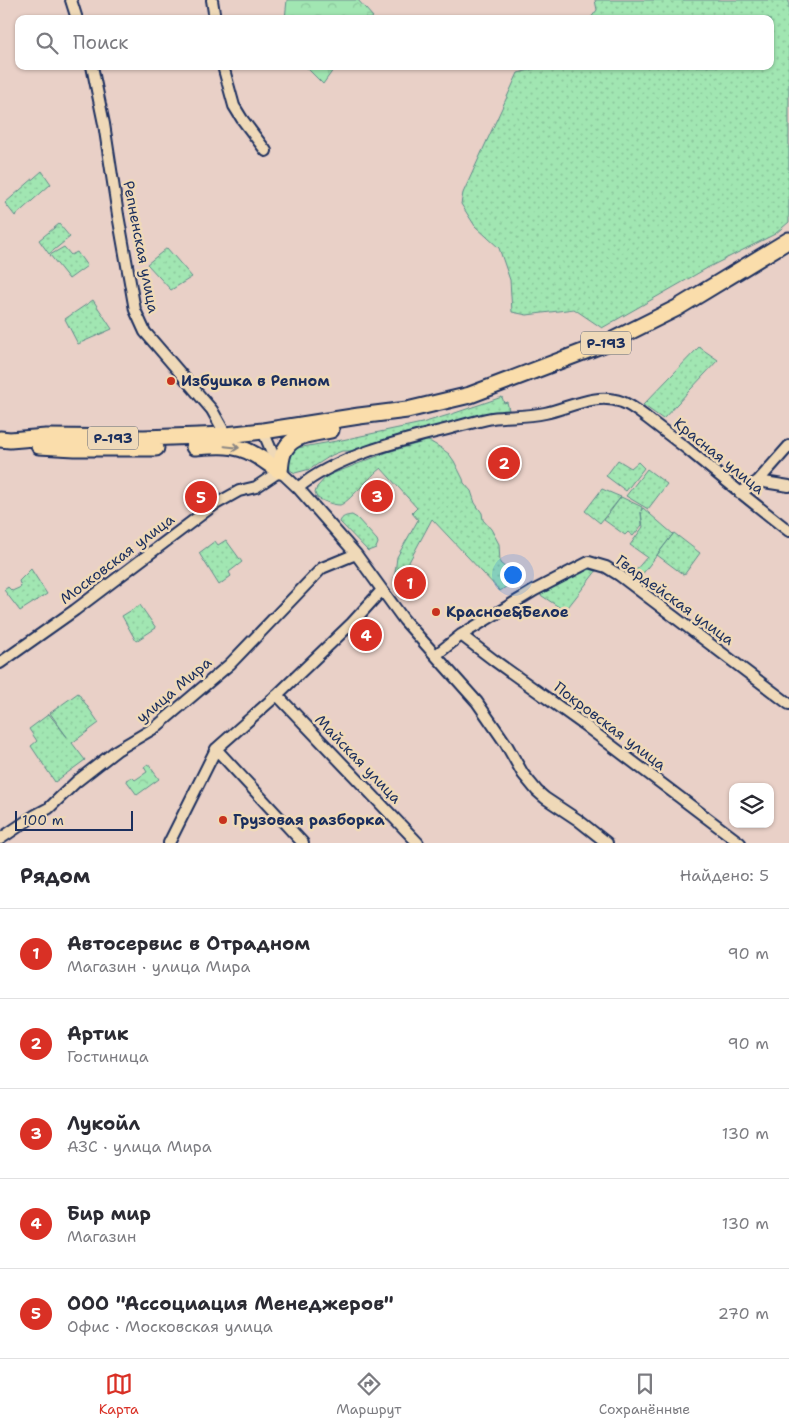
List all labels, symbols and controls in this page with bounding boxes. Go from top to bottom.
search box [15,15,774,70]
icon: search [33,29,61,57]
text: Поиск [73,30,128,55]
street label: Репненская улица [118,179,164,315]
road number: Р-193 [581,332,631,354]
place label: Избушка в Репном [181,371,330,391]
marker: Избушка в Репном [165,375,177,387]
street label: Красная улица [670,413,769,499]
road number: Р-193 [88,426,138,449]
one-way arrow [224,442,240,452]
pin: 2 [488,444,520,482]
pin: 3 [361,477,393,515]
pin: 5 [185,478,217,516]
street label: Московская улица [56,509,179,609]
street label: Гвардейская улица [612,550,739,650]
your location [500,562,526,588]
pin: 1 [394,564,426,602]
place label: Красное&Белое [446,602,569,622]
marker: Красное&Белое [430,606,442,618]
pin: 4 [350,616,382,654]
street label: улица Мира [132,652,216,727]
street label: Покровская улица [550,677,671,775]
street label: Майская улица [310,710,406,808]
map controls [729,783,774,828]
button: layers [729,783,774,828]
scale bar [15,808,132,831]
place label: Грузовая разборка [233,810,385,830]
text: 100 m [22,811,64,829]
marker: Грузовая разборка [217,814,229,826]
text: Рядом [20,862,90,890]
text: Найдено: 5 [680,865,769,886]
text: Автосервис в Отрадном [67,931,310,956]
text: 1 [32,943,40,964]
text: 90 m [728,943,769,964]
text: Магазин · улица Мира [67,956,250,977]
text: Артик [67,1021,129,1046]
text: 2 [30,1033,42,1054]
text: 90 m [728,1033,769,1054]
text: Гостиница [67,1046,149,1067]
text: Лукойл [67,1111,140,1136]
text: 3 [30,1123,42,1144]
text: 130 m [722,1123,769,1144]
text: АЗС · улица Мира [67,1136,212,1157]
text: Бир мир [67,1201,151,1226]
text: 4 [30,1213,42,1234]
text: 130 m [722,1213,769,1234]
text: Магазин [67,1226,136,1247]
text: ООО "Ассоциация Менеджеров" [67,1291,394,1316]
text: 5 [31,1303,41,1324]
text: 270 m [718,1303,769,1324]
text: Офис · Московская улица [67,1316,273,1337]
tab: Карта [99,1370,139,1418]
tab: Маршрут [336,1370,401,1418]
tab: Сохранённые [599,1370,690,1418]

